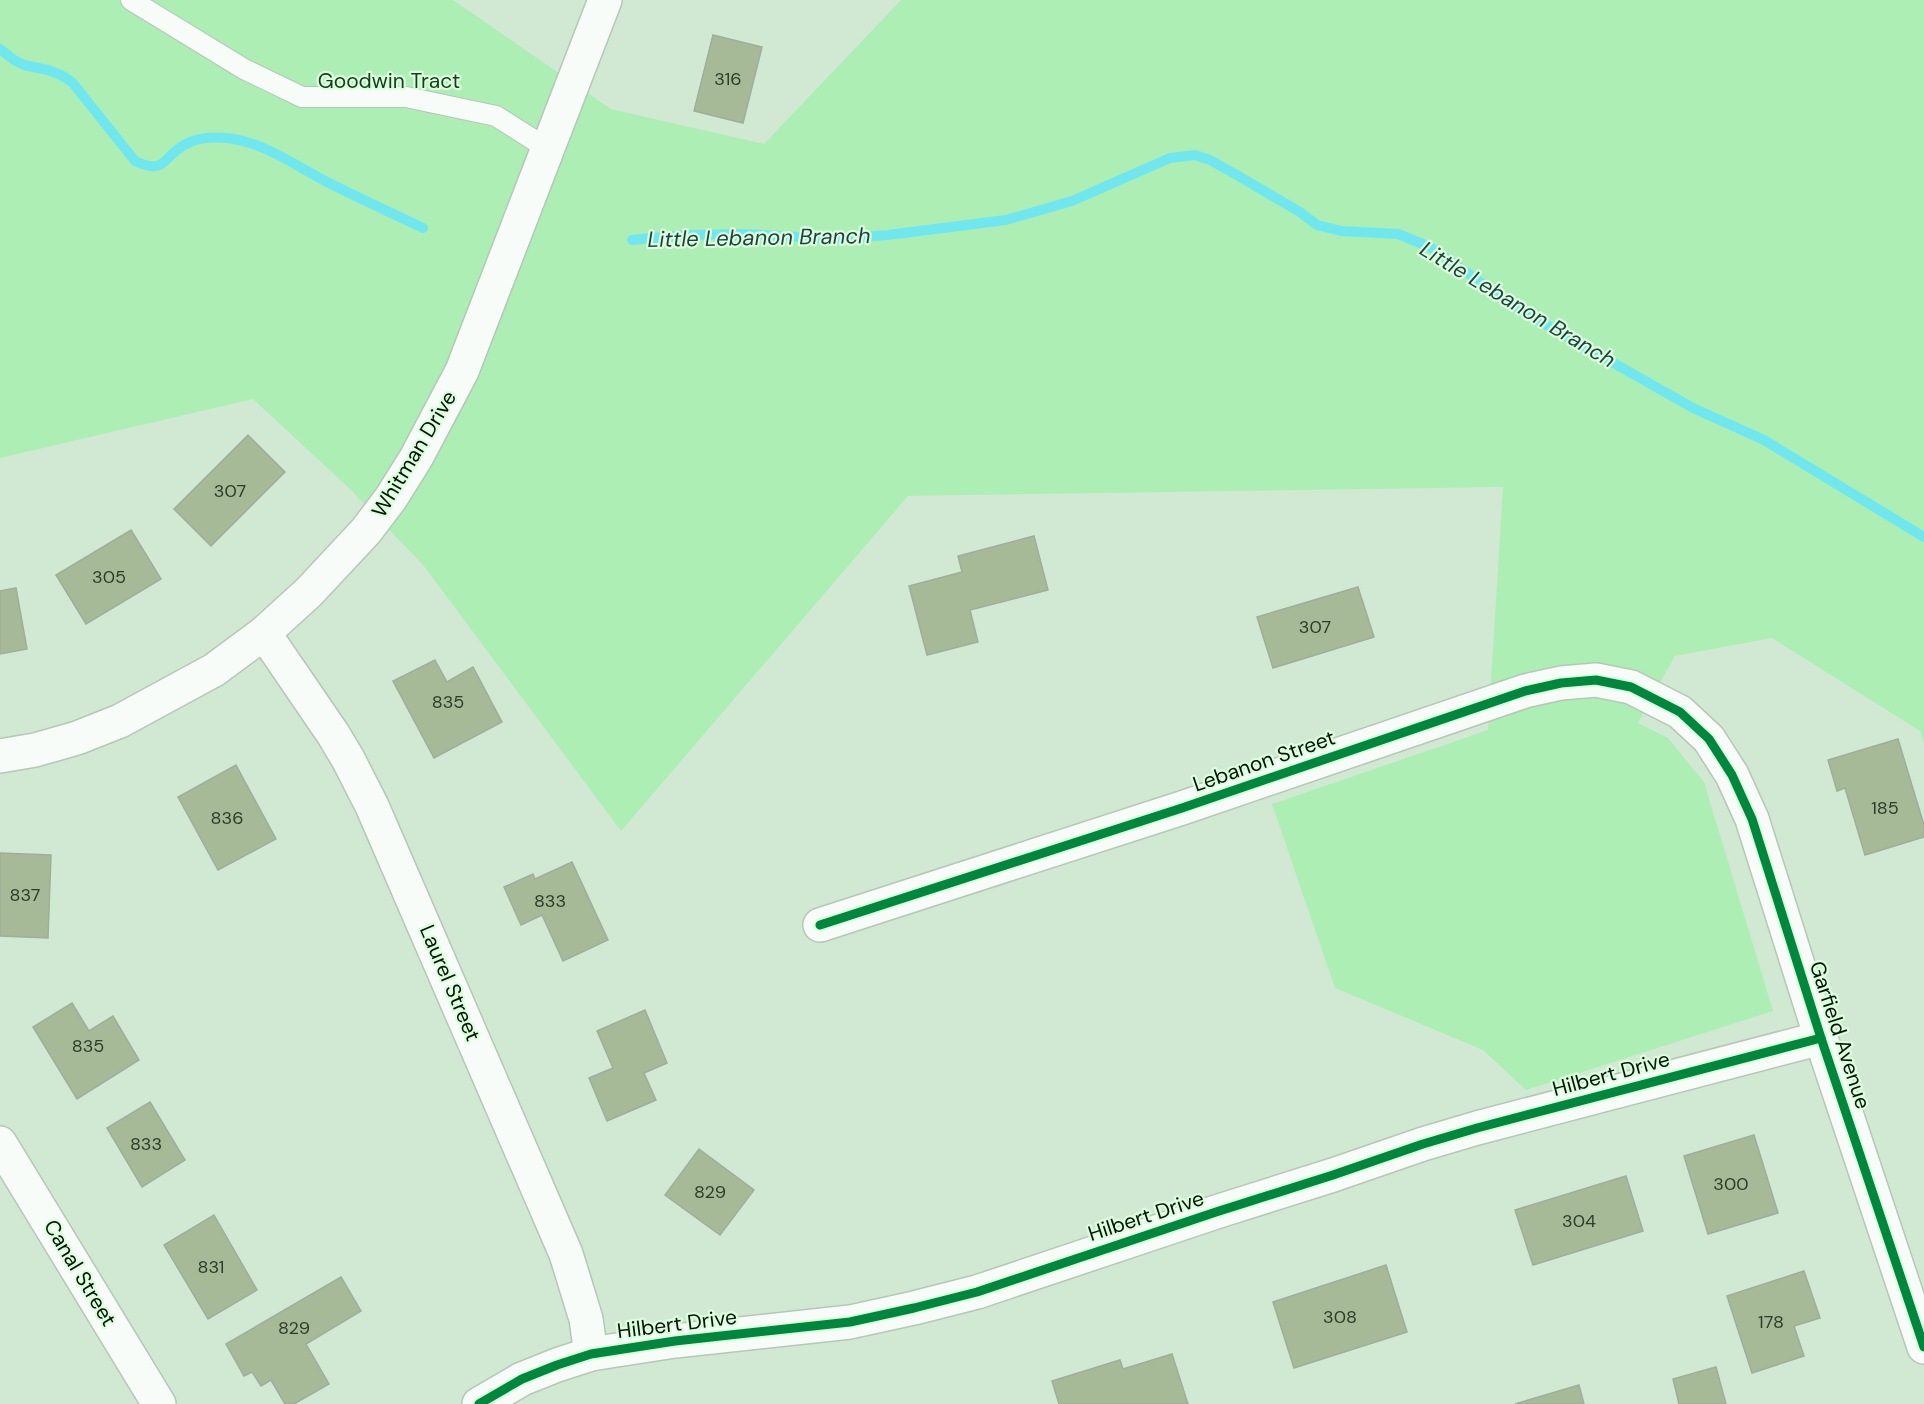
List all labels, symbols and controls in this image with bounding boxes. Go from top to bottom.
park label: Goodwin Tract [318,67,460,95]
house number: 316 [714,67,742,91]
water label: Little Lebanon Branch [647,221,871,254]
water label: Little Lebanon Branch [1415,235,1621,374]
street label: Whitman Drive [365,385,463,523]
house number: 307 [214,479,246,503]
house number: 305 [92,565,126,589]
house number: 307 [1299,615,1331,639]
house number: 835 [432,690,464,714]
street label: Lebanon Street [1189,724,1339,798]
house number: 185 [1871,796,1899,820]
house number: 836 [211,806,243,830]
house number: 837 [10,883,40,907]
house number: 833 [534,889,566,913]
street label: Laurel Street [413,921,487,1045]
street label: Garfield Avenue [1803,958,1877,1112]
house number: 835 [72,1034,104,1058]
street label: Hilbert Drive [1549,1045,1673,1103]
house number: 833 [130,1132,162,1156]
house number: 300 [1713,1172,1749,1196]
house number: 829 [694,1180,726,1204]
street label: Hilbert Drive [1084,1184,1208,1248]
house number: 304 [1562,1209,1596,1233]
street label: Canal Street [37,1214,123,1332]
house number: 831 [198,1255,224,1279]
street label: Hilbert Drive [616,1303,739,1345]
house number: 308 [1323,1305,1357,1329]
house number: 178 [1758,1310,1784,1334]
house number: 829 [278,1316,310,1340]

